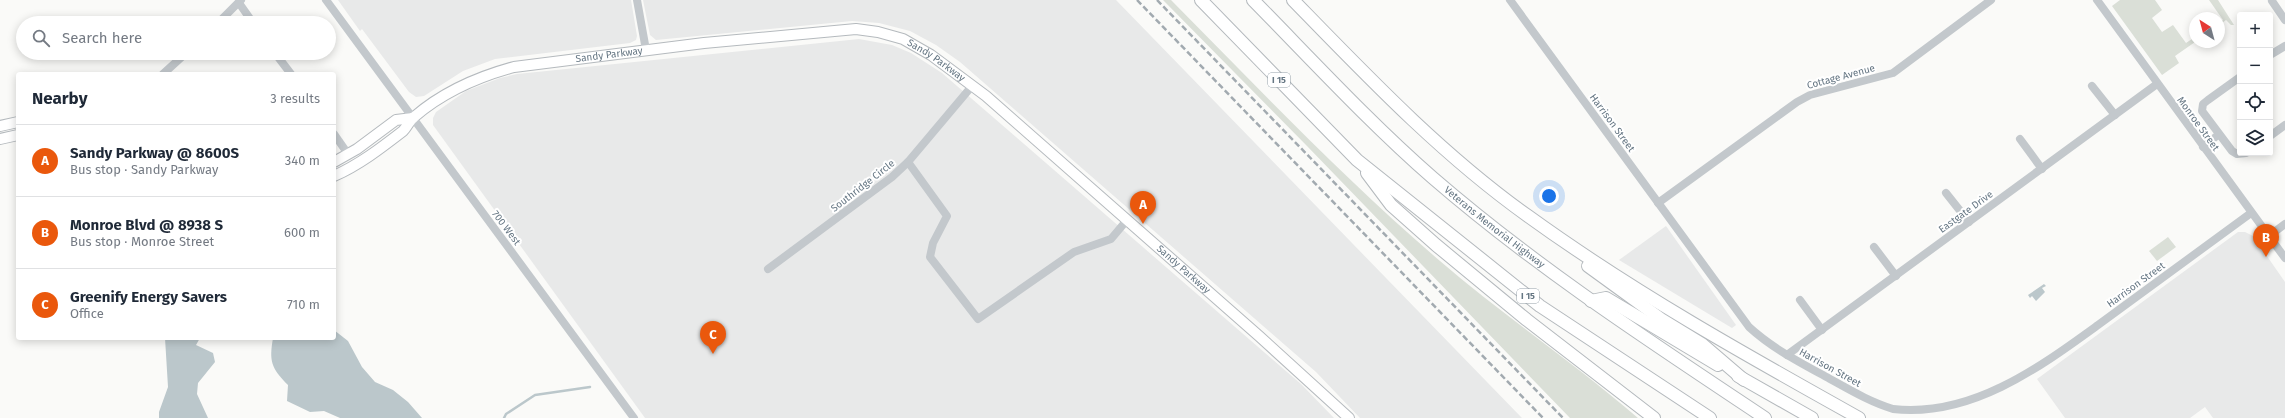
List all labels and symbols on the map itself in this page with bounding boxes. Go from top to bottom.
north arrow [2189,12,2225,48]
street label: Sandy Parkway [905,37,967,84]
street label: Sandy Parkway [575,45,643,65]
street label: Cottage Avenue [1806,62,1876,92]
road number: I 15 [1268,73,1290,87]
street label: Harrison Street [1587,92,1637,155]
street label: Monroe Street [2174,95,2222,154]
street label: Southridge Circle [829,157,897,215]
street label: Veterans Memorial Highway [1441,184,1547,271]
your location [1539,186,1559,206]
street label: Eastgate Drive [1937,188,1995,236]
pin: A [1130,191,1156,224]
street label: 700 West [489,208,523,248]
pin: B [2253,224,2279,257]
street label: Sandy Parkway [1154,243,1213,296]
street label: Harrison Street [2105,260,2168,310]
road number: I 15 [1517,289,1539,303]
pin: C [700,321,726,354]
street label: Harrison Street [1797,346,1863,390]

